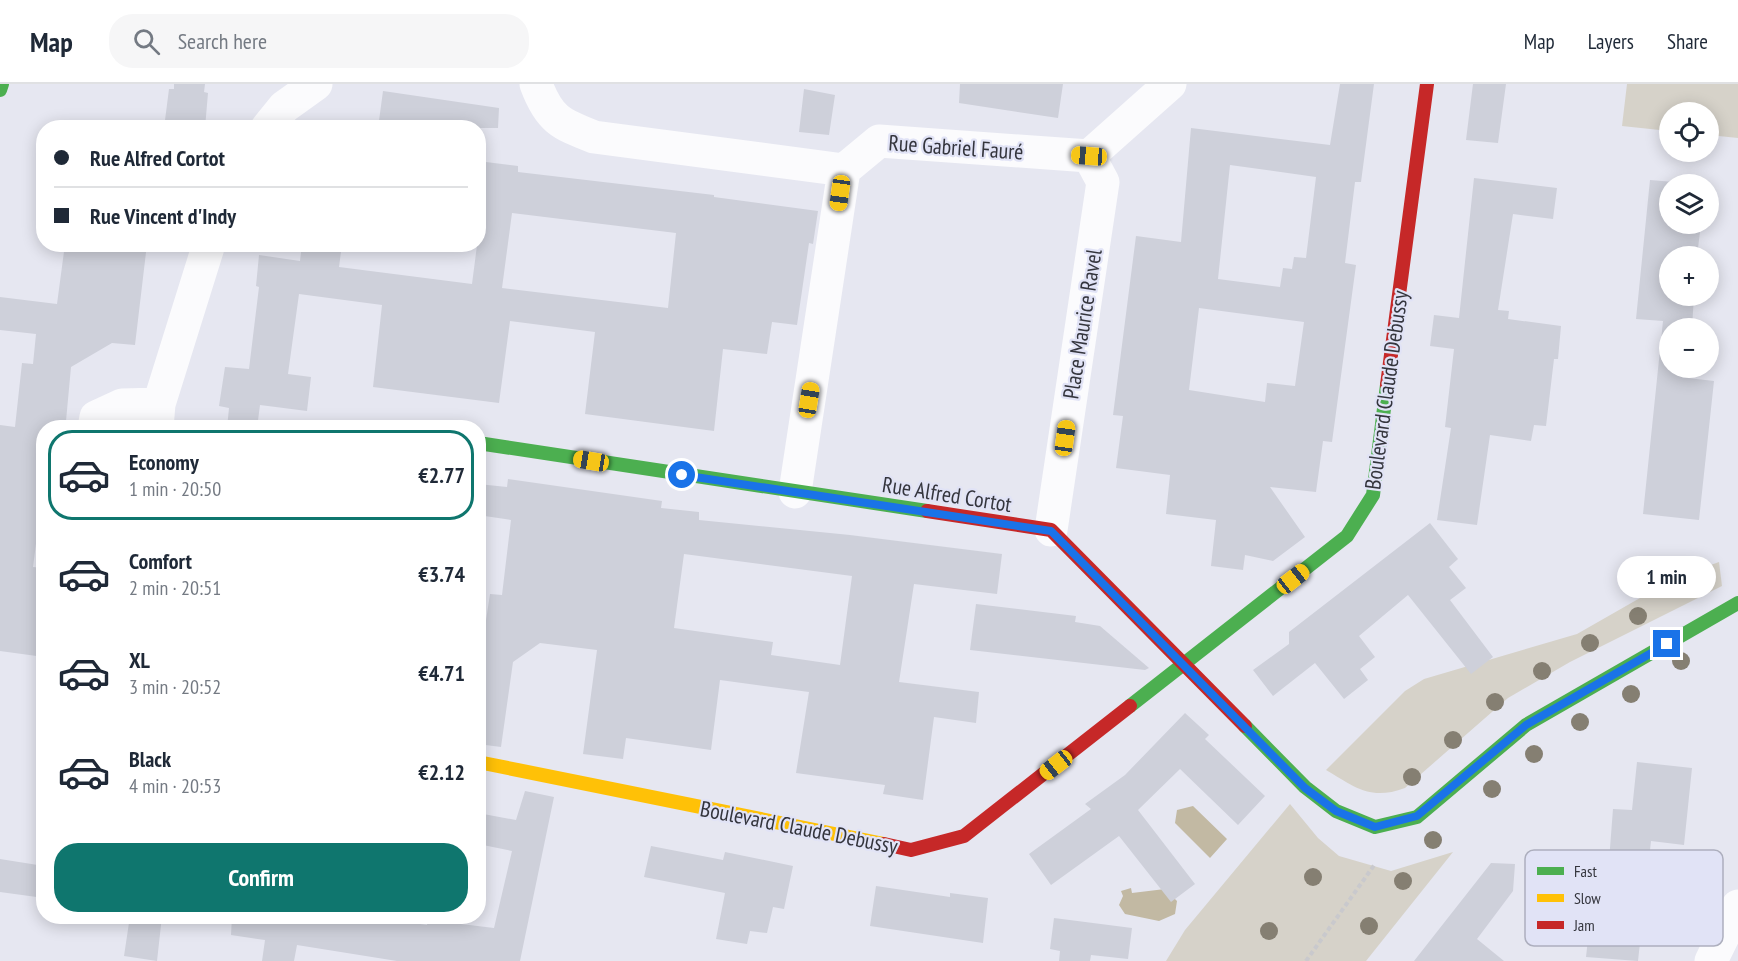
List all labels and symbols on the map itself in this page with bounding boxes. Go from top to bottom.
street label: Rue Gabriel Fauré [888,128,1024,166]
car [1070,146,1108,166]
car [829,174,851,212]
street label: Place Maurice Ravel [1056,246,1108,401]
street label: Boulevard Claude Debussy [1358,288,1414,491]
car [797,381,821,419]
car [1054,419,1076,457]
car [572,449,610,473]
route start [668,461,695,488]
street label: Rue Alfred Cortot [880,470,1014,518]
callout: 1 min [1618,557,1716,599]
car [1273,561,1313,597]
route end [1653,630,1680,657]
car [1036,747,1076,783]
street label: Boulevard Claude Debussy [698,794,901,860]
legend [1525,850,1723,946]
text: Fast [1574,861,1597,881]
text: Slow [1574,888,1601,908]
text: Jam [1573,915,1595,935]

